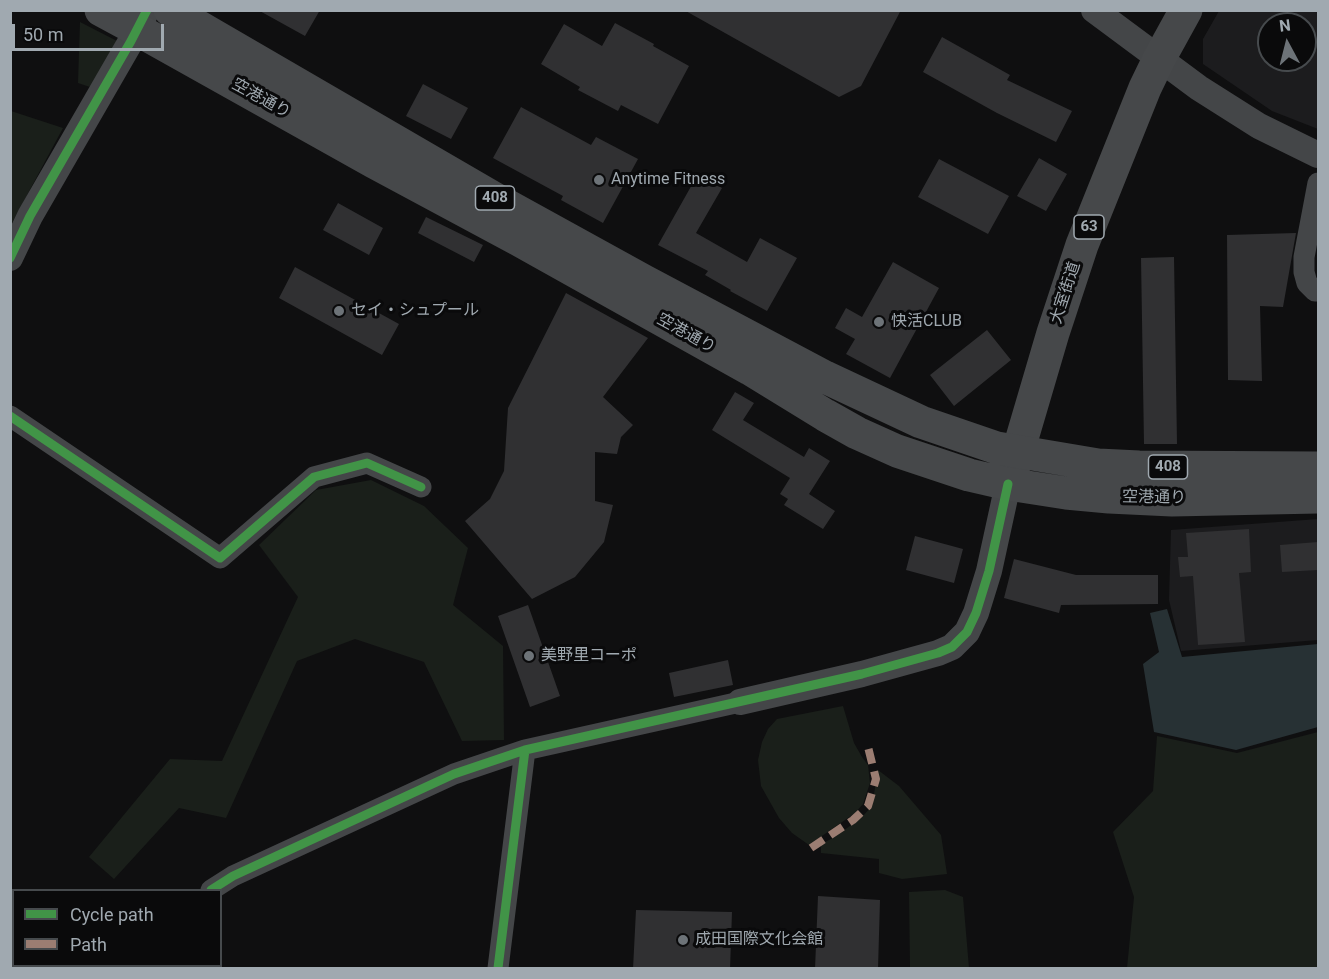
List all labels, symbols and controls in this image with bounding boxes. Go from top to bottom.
scale bar [15,12,166,50]
north arrow [1257,12,1317,72]
text: N [1278,16,1292,36]
text: 50 m [23,24,63,45]
street label: 空港通り [228,75,294,123]
place label: Anytime Fitness [611,170,725,190]
marker: Anytime Fitness [592,173,606,187]
road number: 408 [476,186,514,210]
road number: 63 [1074,215,1104,239]
street label: 大室街道 [1047,260,1085,326]
place label: セイ・シュプール [351,301,479,321]
marker: セイ・シュプール [332,304,346,318]
street label: 空港通り [653,310,719,358]
place label: 快活CLUB [891,312,962,332]
marker: 快活CLUB [872,315,886,329]
road number: 408 [1148,455,1188,479]
street label: 空港通り [1122,488,1186,508]
place label: 美野里コーポ [541,646,637,666]
marker: 美野里コーポ [522,649,536,663]
legend [12,889,222,967]
text: Cycle path [70,904,154,925]
place label: 成田国際文化会館 [695,930,823,950]
marker: 成田国際文化会館 [676,933,690,947]
text: Path [70,934,107,955]

